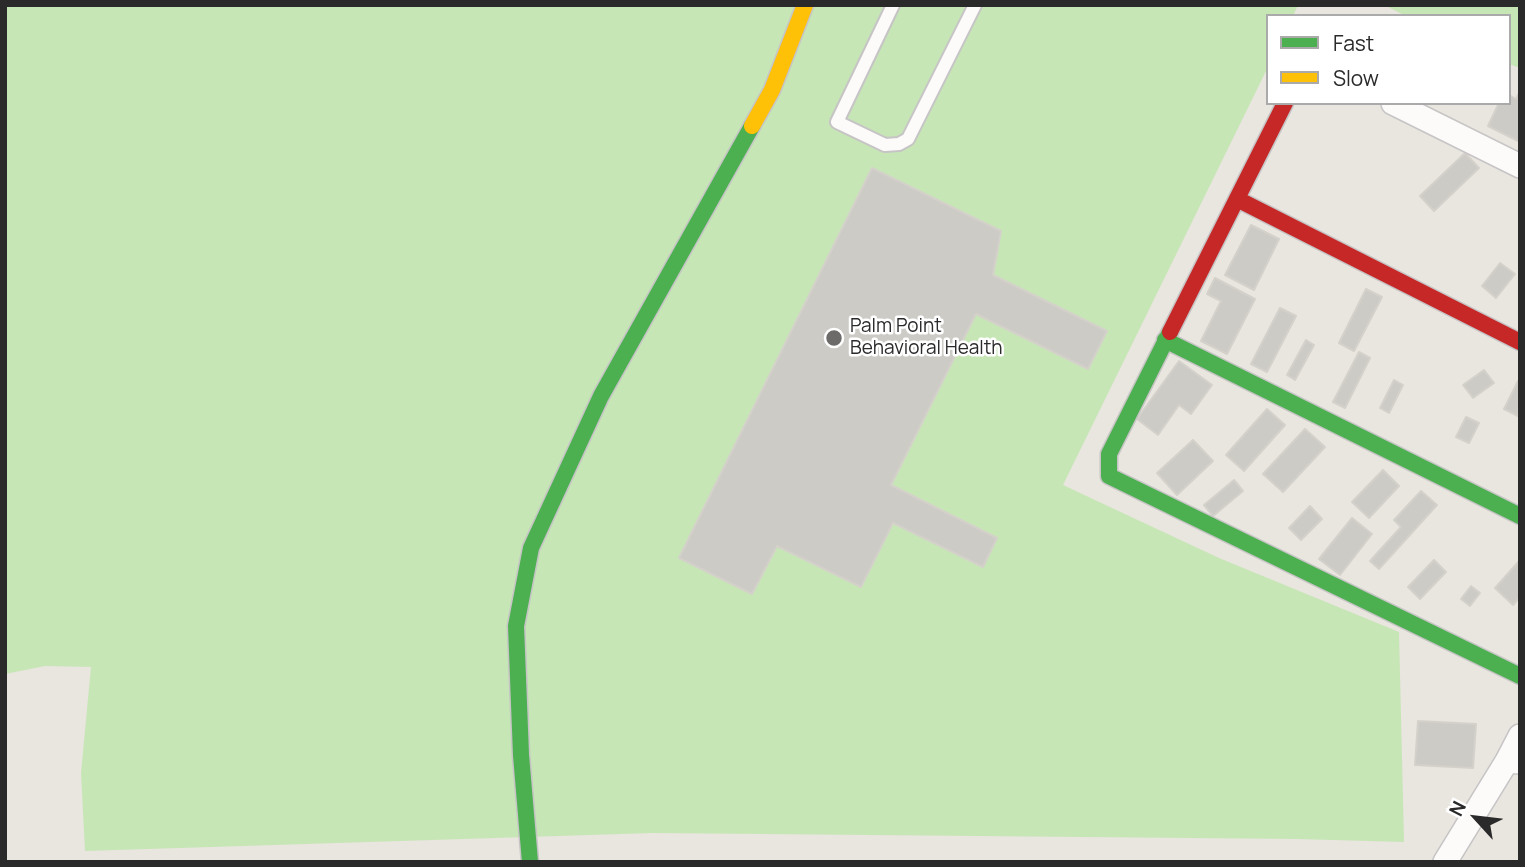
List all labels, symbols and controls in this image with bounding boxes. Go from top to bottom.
legend [1266,14,1511,105]
text: Fast [1333,29,1374,57]
text: Slow [1333,64,1379,92]
place label: Palm Point Behavioral Health [850,316,1003,360]
marker: Palm Point Behavioral Health [824,328,844,348]
north arrow [1441,783,1511,853]
text: N [1443,796,1472,820]

